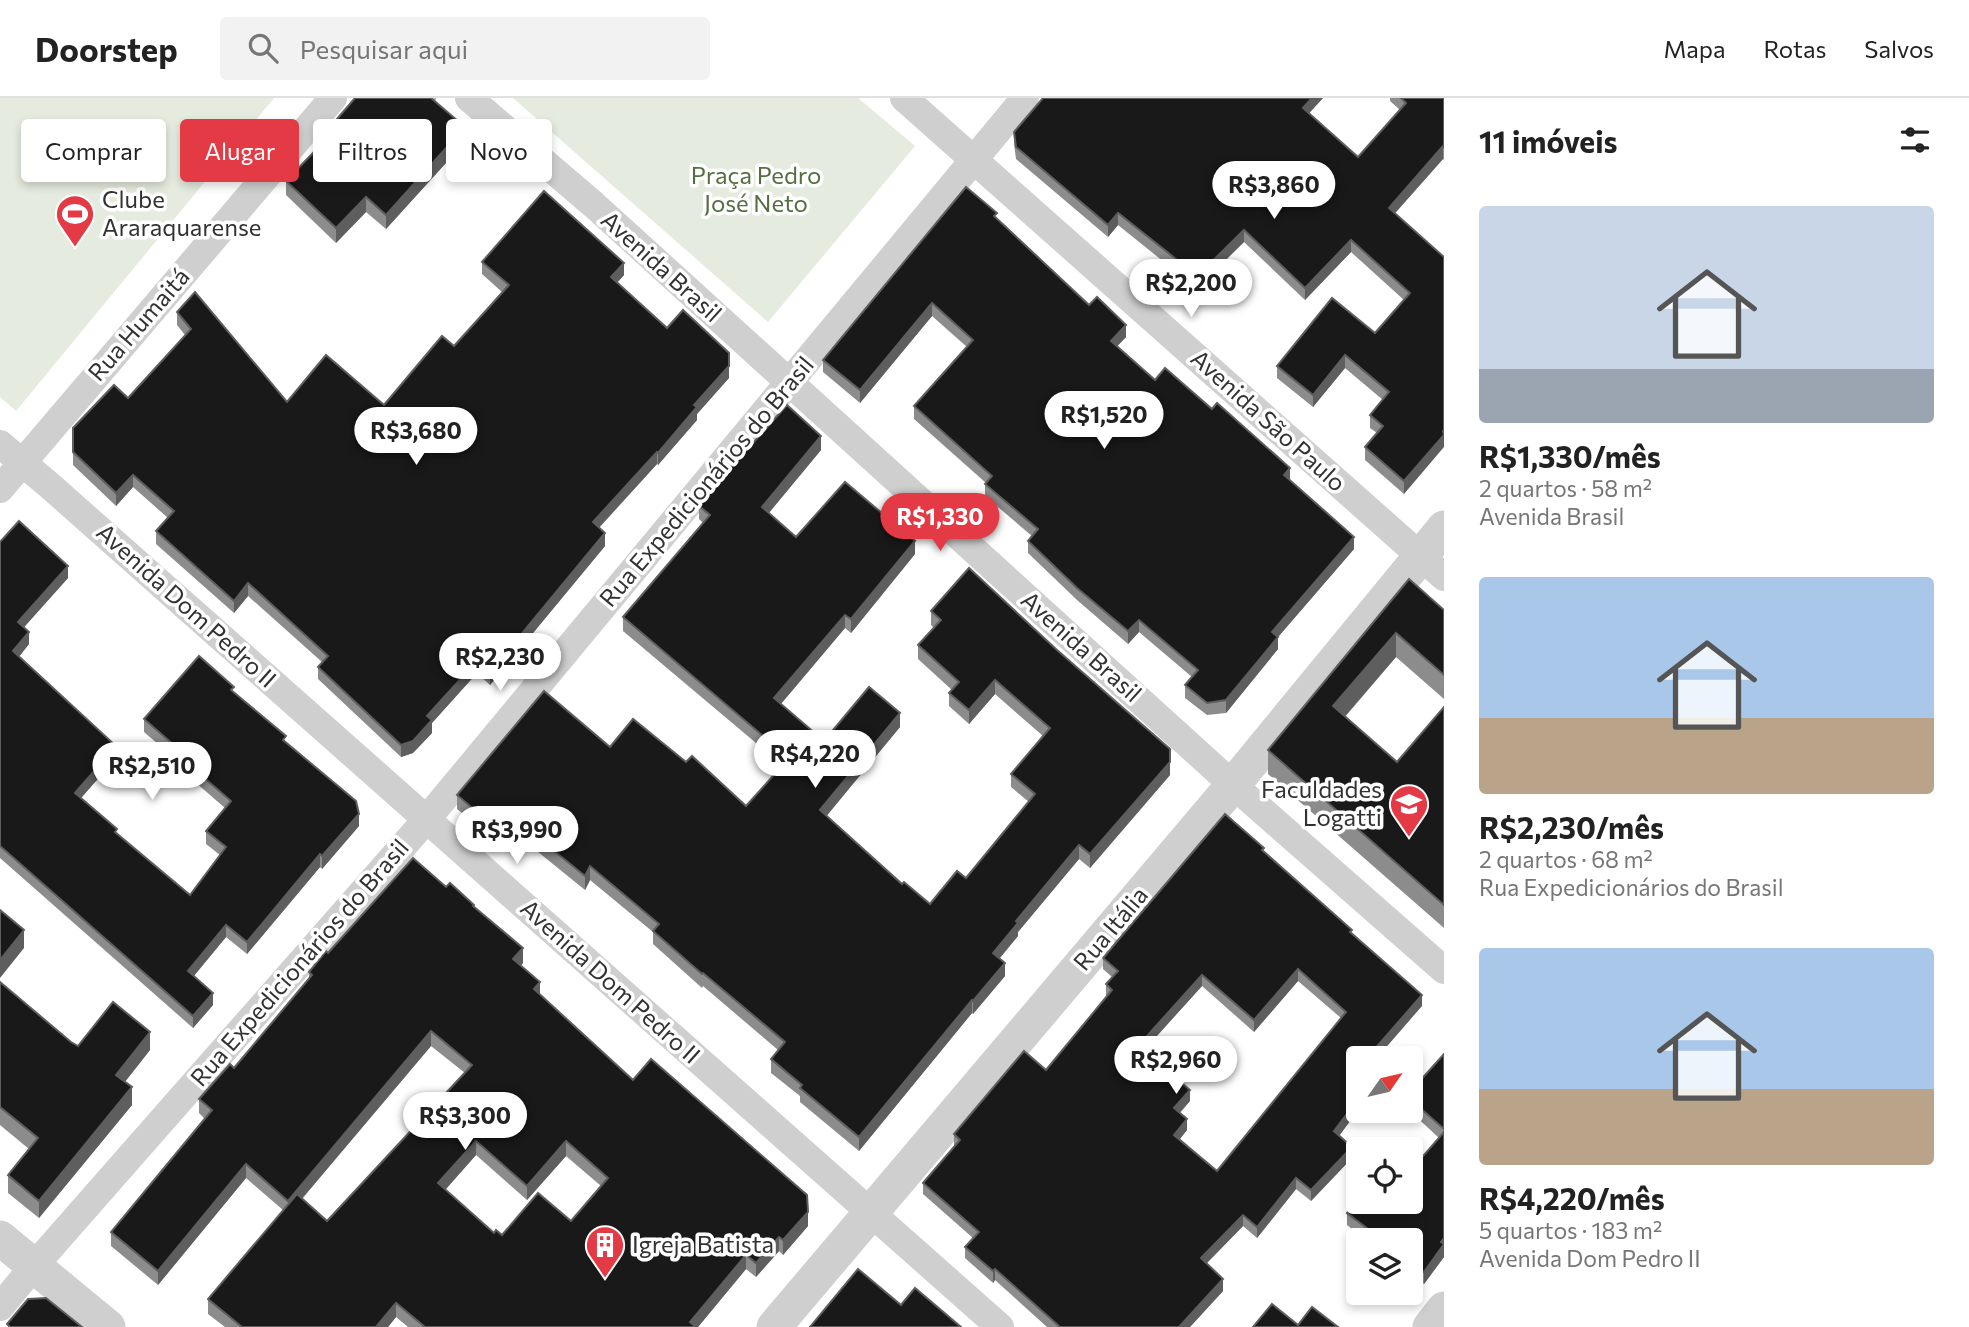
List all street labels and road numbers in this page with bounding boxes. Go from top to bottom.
street label: Avenida Brasil [596,204,728,327]
street label: Rua Humaitá [81,262,195,386]
street label: Avenida São Paulo [1186,343,1352,497]
street label: Rua Expedicionários do Brasil [593,350,819,612]
street label: Avenida Dom Pedro II [91,517,283,693]
street label: Avenida Brasil [1016,584,1148,707]
street label: Rua Expedicionários do Brasil [184,833,414,1091]
street label: Rua Itália [1067,880,1153,976]
street label: Avenida Dom Pedro II [515,893,707,1069]

